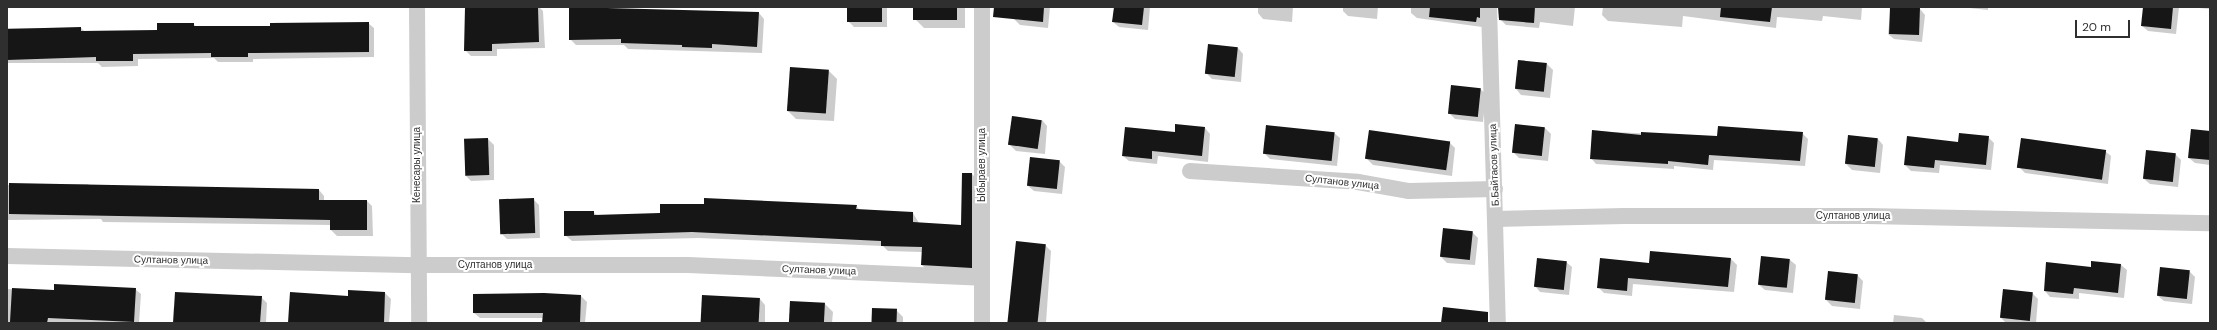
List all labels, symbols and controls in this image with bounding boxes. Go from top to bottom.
scale bar [2077,12,2132,38]
text: 20 m [2082,19,2111,35]
street label: Б.Байтасов улица [1487,124,1501,206]
street label: Кенесары улица [411,127,423,203]
street label: Ыбыраев улица [976,128,988,202]
street label: Султанов улица [1304,172,1380,192]
street label: Султанов улица [1816,210,1890,222]
street label: Султанов улица [134,253,208,267]
street label: Султанов улица [458,259,532,271]
street label: Султанов улица [782,263,856,277]

